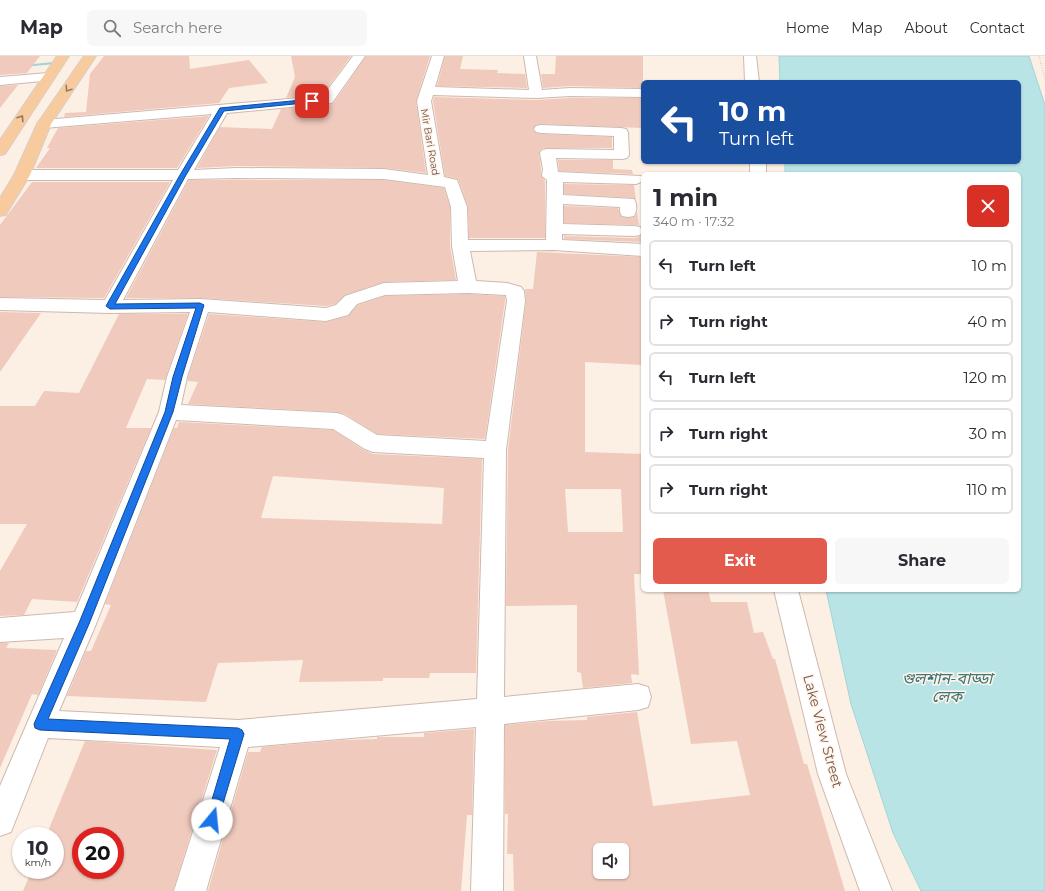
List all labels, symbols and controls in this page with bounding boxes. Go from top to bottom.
search box [87,10,367,46]
text: Map [20,16,63,39]
icon: search [101,17,123,39]
text: Search here [133,18,222,37]
text: Home [786,19,829,37]
text: Map [851,19,882,37]
text: About [904,19,948,37]
text: Contact [970,19,1025,37]
one-way arrow [66,84,73,91]
pin [295,84,329,118]
icon: arrive [301,90,323,112]
text: 10 m [719,94,786,128]
icon: left [653,96,705,148]
street label: Mir Bari Road [418,108,442,176]
one-way arrow [16,115,24,122]
text: Turn left [719,128,794,150]
text: 1 min [653,183,718,212]
button: close [967,185,1009,227]
text: 340 m · 17:32 [653,213,734,229]
icon: left [655,254,677,276]
text: Turn left [689,256,756,275]
text: 10 m [972,256,1007,275]
icon: right [655,310,677,332]
text: Turn right [689,312,768,331]
text: 40 m [967,312,1007,331]
icon: left [655,366,677,388]
text: Turn left [689,368,756,387]
text: 120 m [963,368,1007,387]
icon: right [655,422,677,444]
text: Turn right [689,424,768,443]
text: 30 m [969,424,1007,443]
icon: right [655,478,677,500]
text: Turn right [689,480,768,499]
text: 110 m [966,480,1007,499]
button: Exit [653,538,827,584]
button: Share [835,538,1009,584]
water label: গুলশান-বাড্ডা লেক [902,669,995,706]
street label: Lake View Street [799,672,847,790]
position arrow [191,799,233,841]
speed limit sign: 20 [72,827,124,879]
text: 10 [27,836,49,860]
map controls [593,843,629,879]
button: sound [593,843,629,879]
text: km/h [25,856,51,869]

